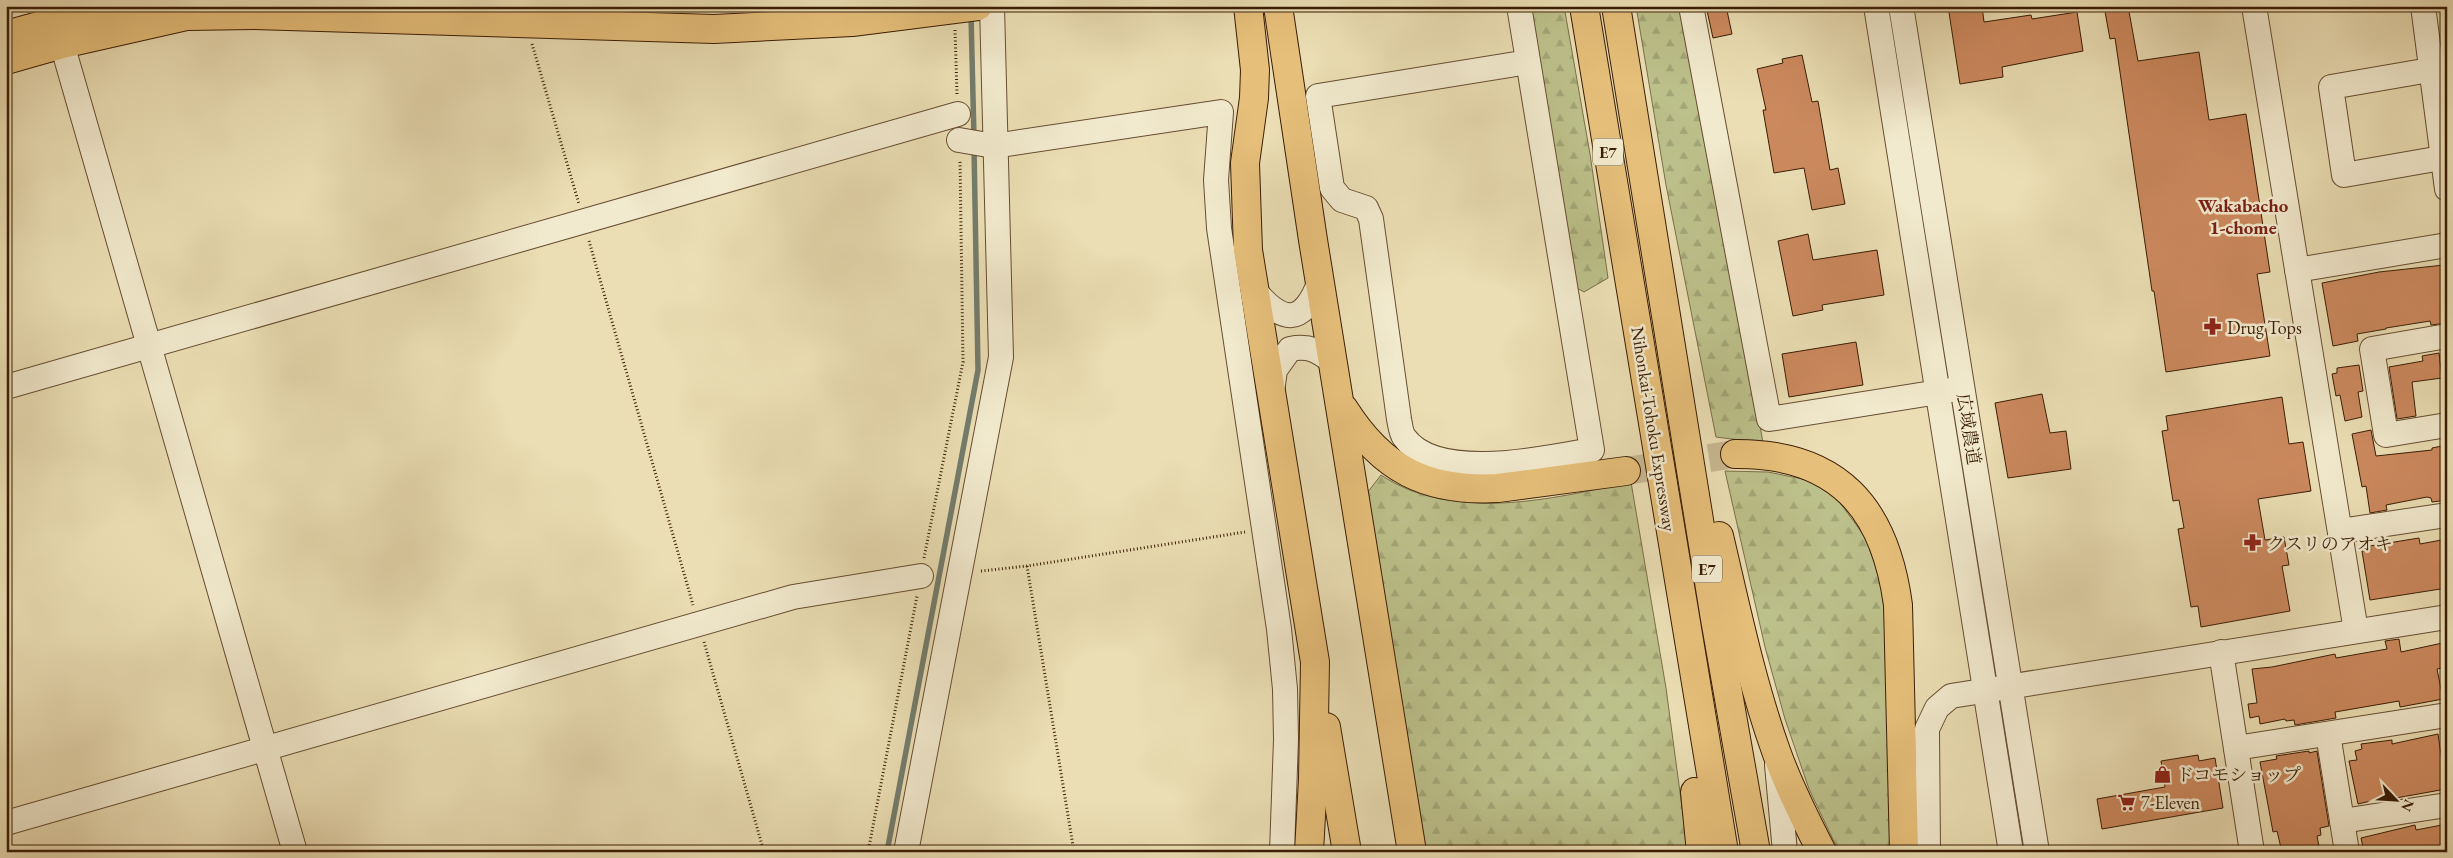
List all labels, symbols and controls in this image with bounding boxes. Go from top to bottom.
road number: E7 [1593,138,1623,166]
district label: Wakabacho 1-chome [2198,193,2289,240]
place label: Drug Tops [2227,316,2302,339]
pharmacy icon: Drug Tops [2203,317,2223,337]
street label: Nihonkai-Tohoku Expressway [1626,325,1682,533]
street label: 広域農道 [1952,392,1986,466]
place label: クスリのアオキ [2267,532,2393,555]
pharmacy icon: クスリのアオキ [2243,533,2263,553]
road number: E7 [1692,556,1722,582]
place label: ドコモショップ [2176,763,2301,786]
shop icon: ドコモショップ [2152,764,2172,784]
north arrow [2370,776,2420,826]
place label: 7-Eleven [2141,791,2201,814]
supermarket icon: 7-Eleven [2117,792,2137,812]
text: N [2397,797,2418,815]

